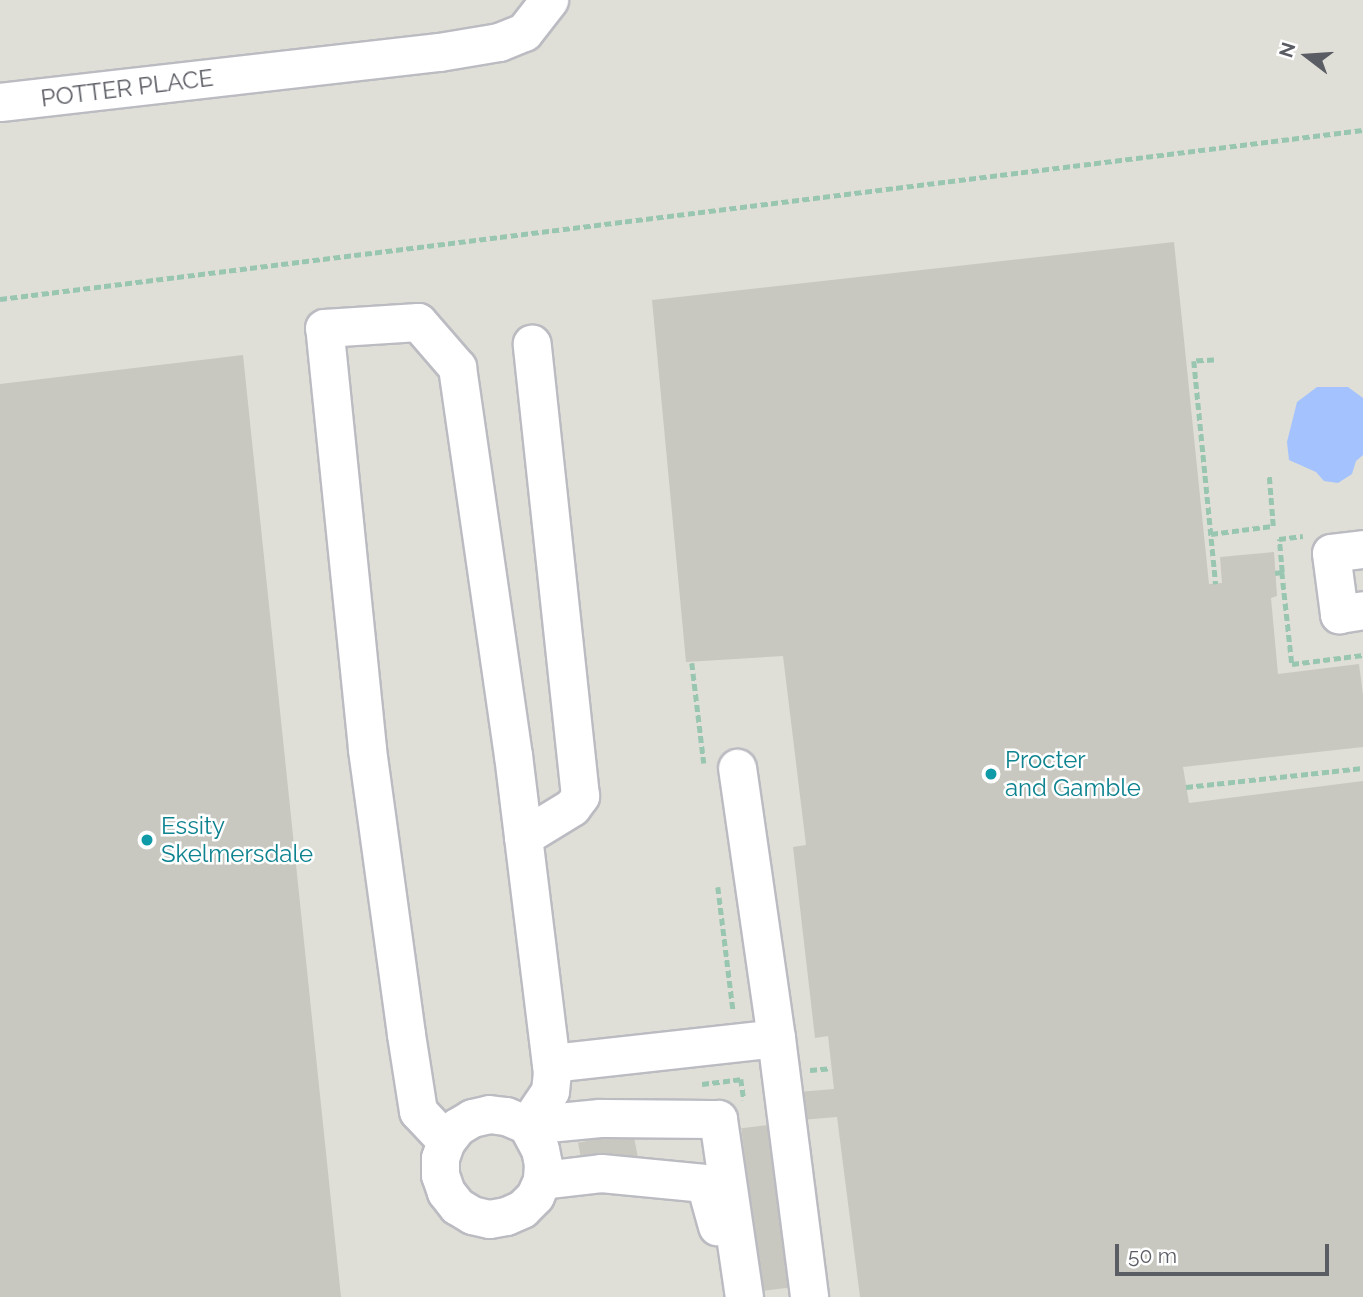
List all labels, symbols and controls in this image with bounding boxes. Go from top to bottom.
north arrow [1272,21,1342,91]
text: N [1274,40,1300,60]
street label: POTTER PLACE [39,63,215,113]
place label: Procter and Gamble [1005,746,1141,802]
marker: Procter and Gamble [983,766,999,782]
place label: Essity Skelmersdale [161,812,313,868]
marker: Essity Skelmersdale [139,832,155,848]
scale bar [1118,1230,1332,1274]
text: 50 m [1128,1243,1177,1268]

